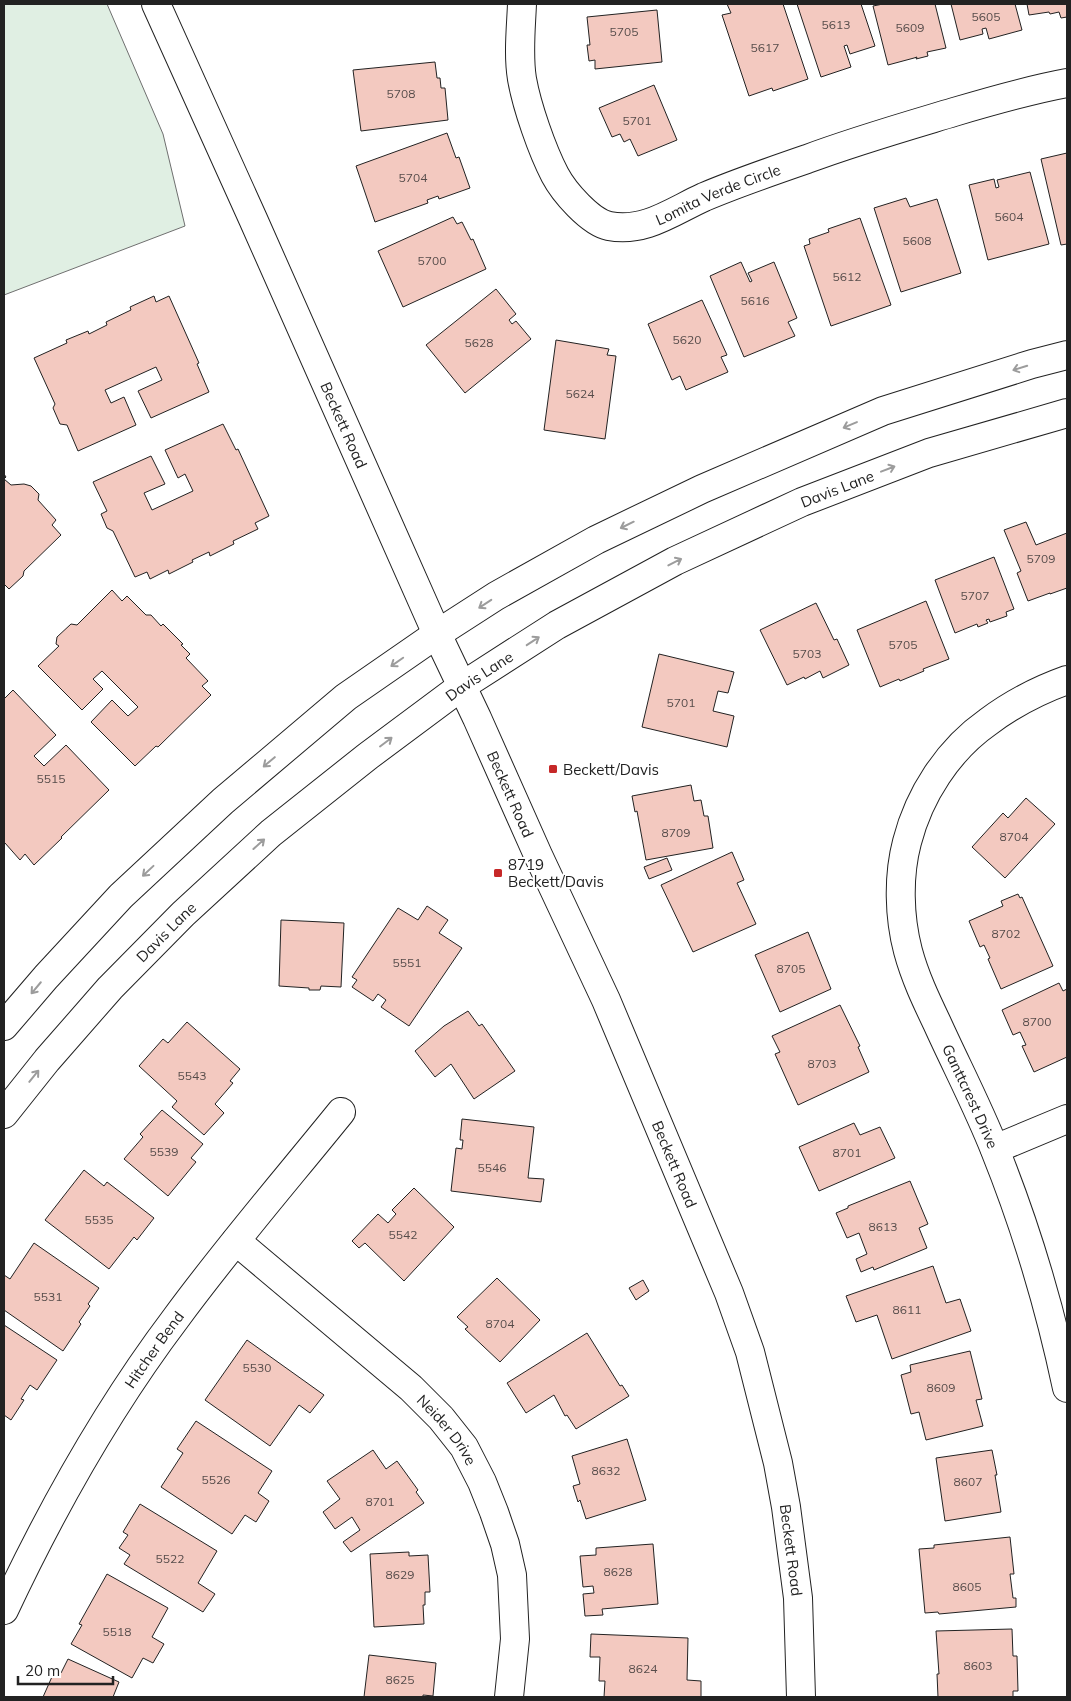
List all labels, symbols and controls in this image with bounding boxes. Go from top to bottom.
house number: 5605 [972,9,1000,24]
house number: 5613 [822,17,850,32]
house number: 5609 [896,20,924,35]
house number: 5705 [610,24,638,39]
house number: 5617 [751,40,779,55]
house number: 5708 [387,86,415,101]
house number: 5701 [623,113,651,128]
street label: Lomita Verde Circle [652,159,783,229]
house number: 5704 [399,170,427,185]
house number: 5604 [995,209,1023,224]
house number: 5608 [903,233,931,248]
house number: 5700 [418,253,446,268]
house number: 5612 [833,269,861,284]
house number: 5616 [741,293,769,308]
house number: 5620 [673,332,701,347]
house number: 5628 [465,335,493,350]
one-way arrow [1012,363,1028,373]
street label: Beckett Road [317,379,372,471]
house number: 5624 [566,386,594,401]
one-way arrow [843,420,858,430]
one-way arrow [879,464,895,473]
street label: Davis Lane [798,466,876,511]
one-way arrow [620,521,635,530]
house number: 5709 [1027,551,1055,566]
one-way arrow [667,557,682,567]
house number: 5707 [961,588,989,603]
one-way arrow [478,598,492,609]
one-way arrow [525,635,539,645]
house number: 5705 [889,637,917,652]
street label: Davis Lane [441,646,516,705]
house number: 5703 [793,646,821,661]
one-way arrow [390,657,404,667]
house number: 5701 [667,695,695,710]
one-way arrow [379,737,392,748]
street label: Beckett Road [483,748,538,840]
one-way arrow [263,756,276,767]
place label: Beckett/Davis [563,760,659,779]
marker: Beckett/Davis [547,763,559,775]
house number: 5515 [37,771,65,786]
house number: 8709 [662,825,690,840]
house number: 8704 [1000,829,1028,844]
one-way arrow [253,838,266,850]
place label: 8719 Beckett/Davis [508,855,604,891]
one-way arrow [142,865,155,876]
marker: 8719 Beckett/Davis [492,867,504,879]
street label: Davis Lane [132,898,200,966]
house number: 8702 [992,926,1020,941]
house number: 5551 [393,955,421,970]
house number: 8705 [777,961,805,976]
one-way arrow [31,981,42,994]
house number: 8700 [1023,1014,1051,1029]
street label: Ganttcrest Drive [939,1041,1003,1151]
house number: 8703 [808,1056,836,1071]
house number: 5543 [178,1068,206,1083]
one-way arrow [29,1070,40,1083]
street label: Beckett Road [648,1118,702,1211]
house number: 5539 [150,1144,178,1159]
house number: 8701 [833,1145,861,1160]
house number: 5546 [478,1160,506,1175]
house number: 5535 [85,1212,113,1227]
house number: 8613 [869,1219,897,1234]
house number: 5542 [389,1227,417,1242]
house number: 5531 [34,1289,62,1304]
house number: 8611 [893,1302,921,1317]
street label: Hitcher Bend [120,1307,188,1392]
house number: 8704 [486,1316,514,1331]
house number: 5530 [243,1360,271,1375]
house number: 8609 [927,1380,955,1395]
street label: Neider Drive [413,1390,481,1468]
house number: 8632 [592,1463,620,1478]
house number: 5526 [202,1472,230,1487]
house number: 8607 [954,1474,982,1489]
house number: 8701 [366,1494,394,1509]
street label: Beckett Road [776,1503,807,1597]
house number: 5522 [156,1551,184,1566]
house number: 8628 [604,1564,632,1579]
house number: 8629 [386,1567,414,1582]
house number: 8605 [953,1579,981,1594]
house number: 5518 [103,1624,131,1639]
scale bar [18,1654,112,1686]
house number: 8603 [964,1658,992,1673]
text: 20 m [25,1661,60,1680]
house number: 8624 [629,1661,657,1676]
house number: 8625 [386,1672,414,1687]

